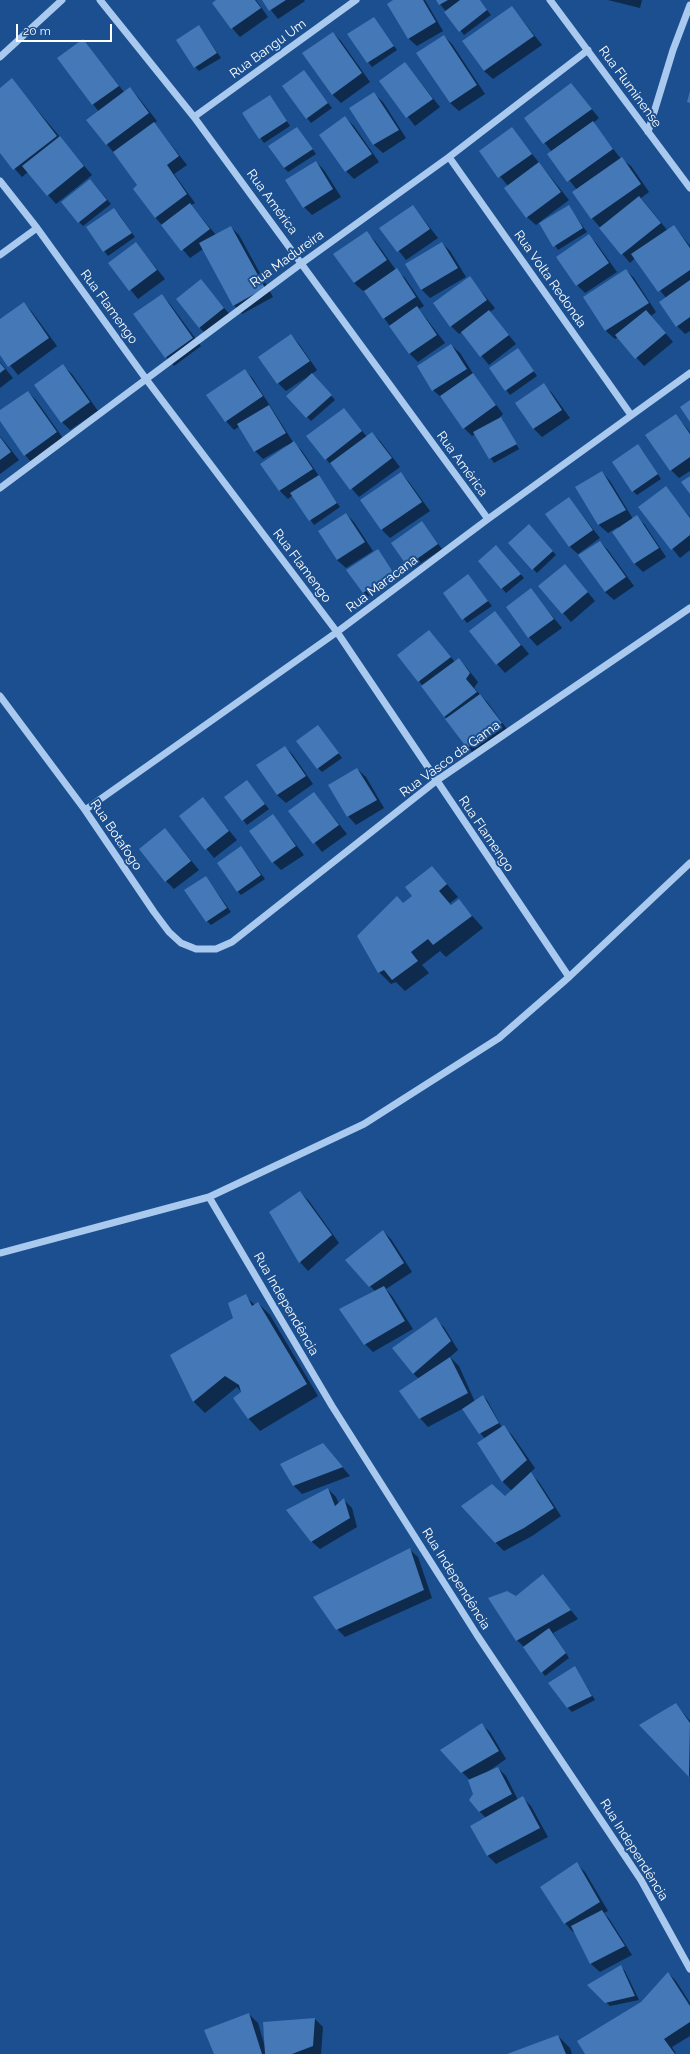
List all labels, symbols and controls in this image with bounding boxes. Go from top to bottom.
scale bar [18,16,114,42]
street label: Rua Bangu Um [227,16,309,82]
text: 20 m [23,24,51,38]
street label: Rua Fluminense [595,43,665,131]
street label: Rua América [243,166,301,238]
street label: Rua Madureira [247,227,327,291]
street label: Rua Volta Redonda [511,227,589,331]
street label: Rua Flamengo [77,267,141,347]
street label: Rua América [433,428,491,500]
street label: Rua Flamengo [269,526,335,606]
street label: Rua Maracana [343,552,421,616]
street label: Rua Vasco da Gama [397,717,503,801]
street label: Rua Flamengo [455,793,517,875]
street label: Rua Botafogo [87,797,145,873]
street label: Rua Independência [250,1250,322,1358]
street label: Rua Independência [418,1525,494,1633]
street label: Rua Independência [596,1796,672,1904]

